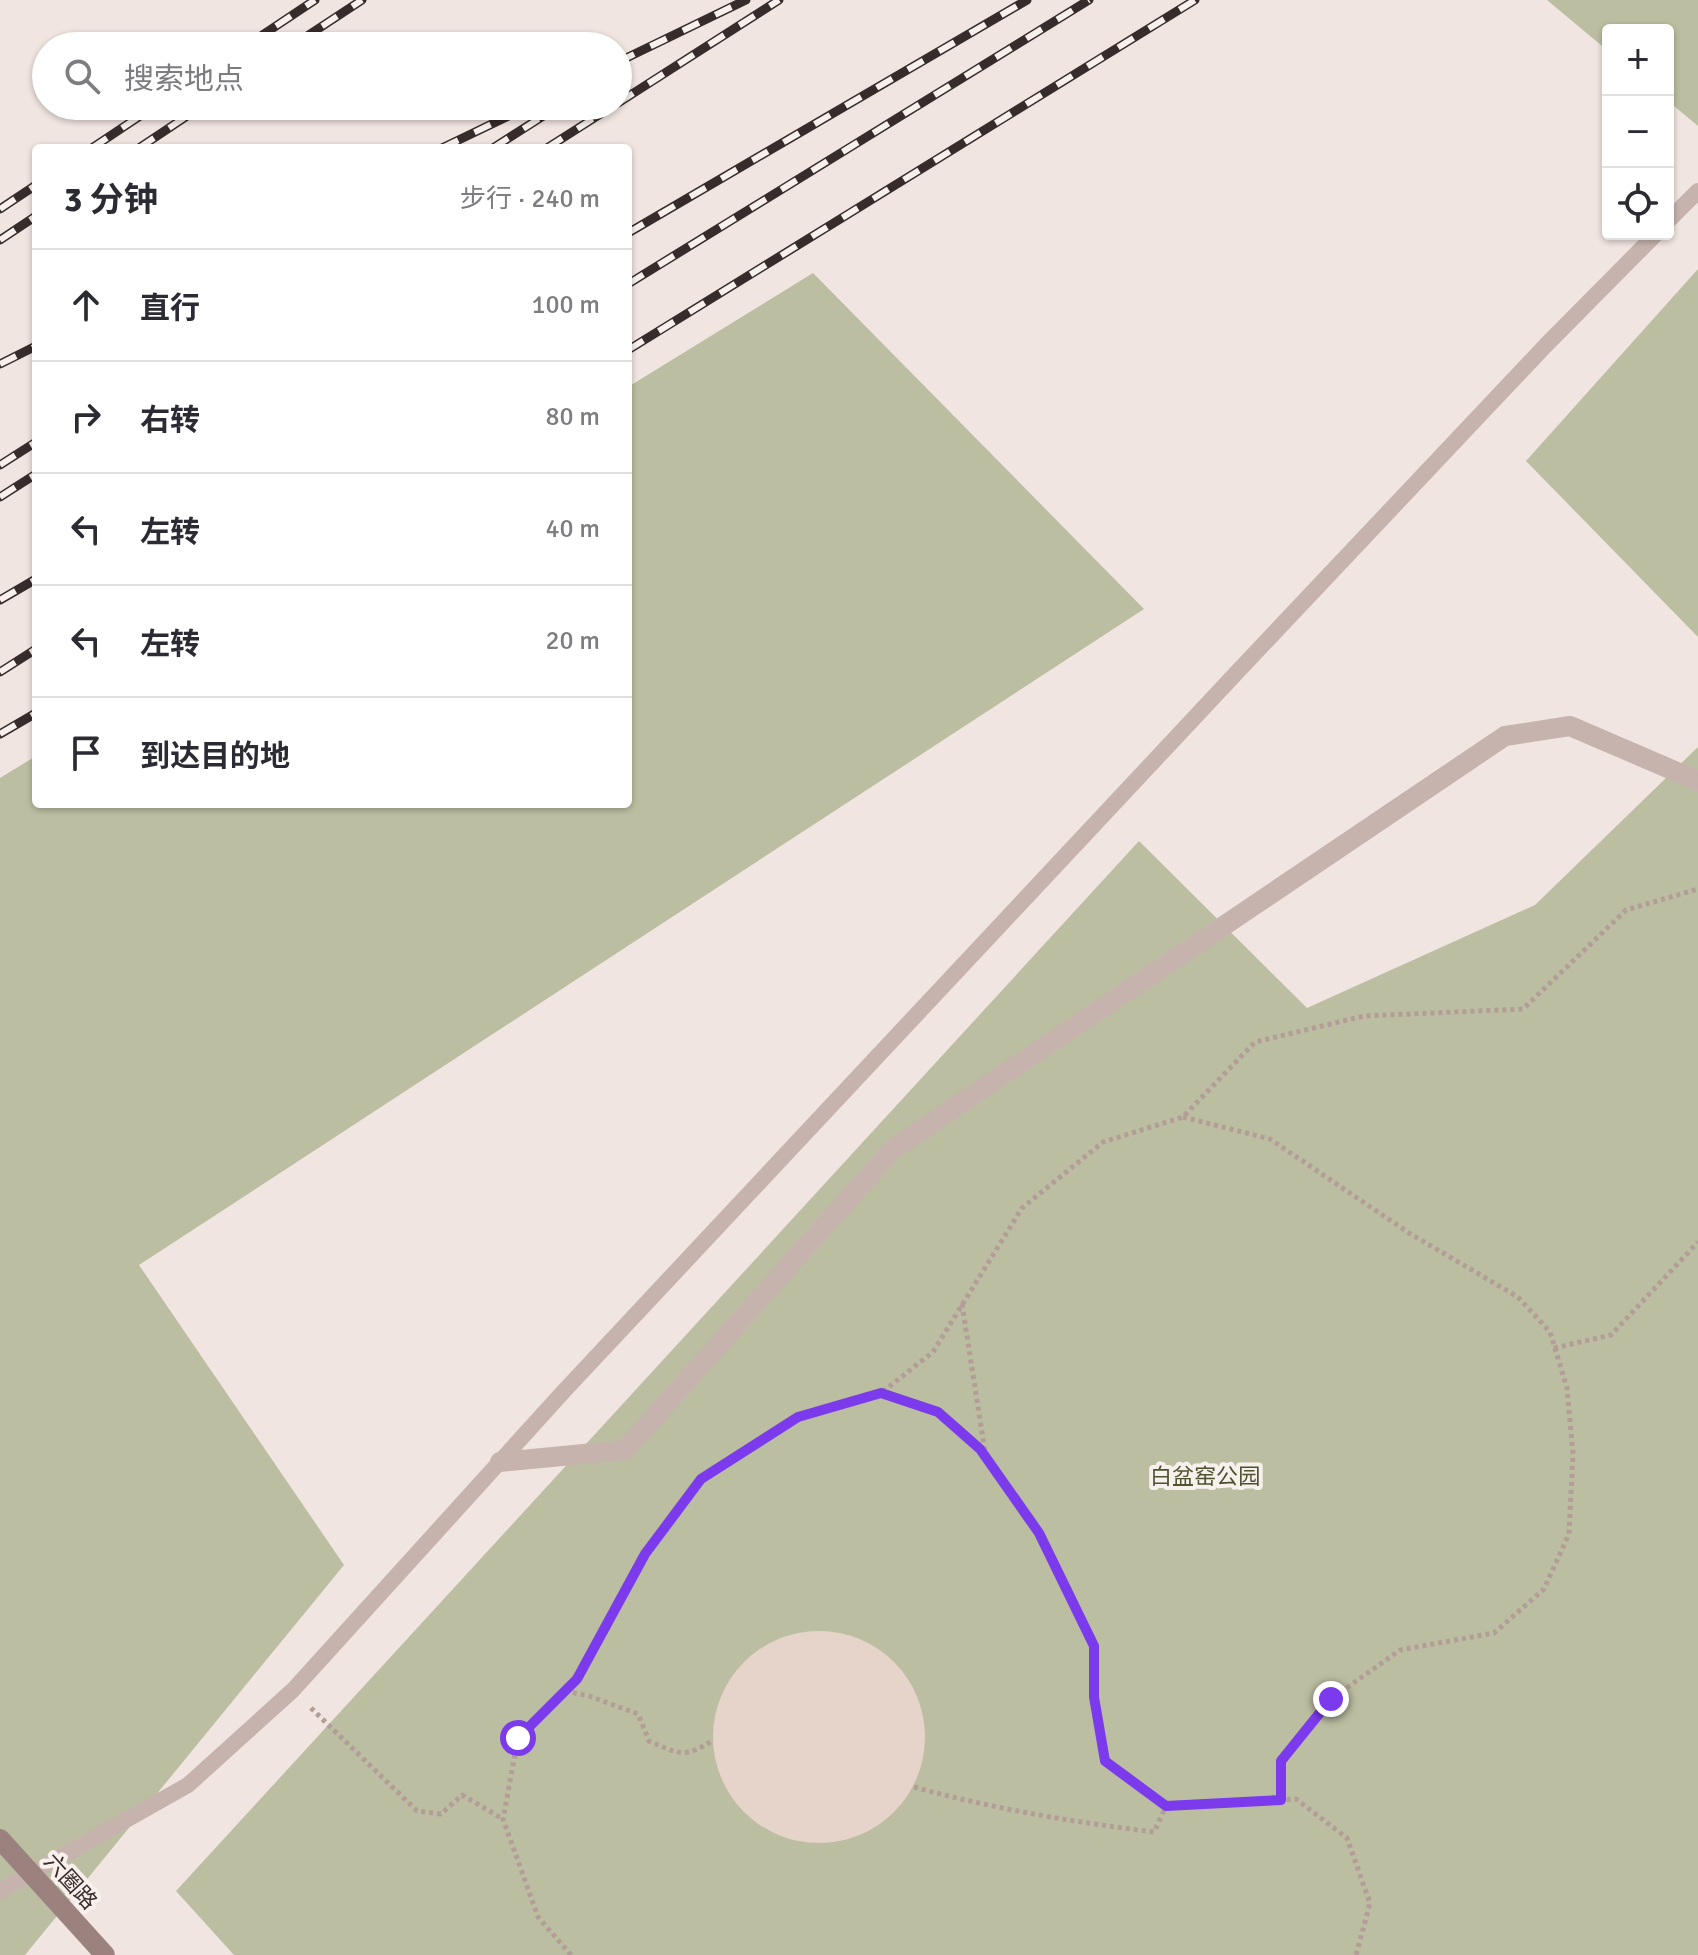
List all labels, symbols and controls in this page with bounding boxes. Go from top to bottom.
map controls [1602,24,1674,240]
button: + [1602,24,1674,96]
search box [32,32,632,120]
icon: search [60,54,104,98]
text: 搜索地点 [124,61,244,98]
button: − [1602,96,1674,168]
button: locate [1602,168,1674,240]
text: 3 分钟 [64,179,158,221]
text: 步行 · 240 m [460,183,600,215]
icon: ahead [64,283,108,327]
text: 100 m [531,289,600,321]
text: 直行 [140,290,200,327]
icon: right [64,395,108,439]
text: 80 m [545,401,600,433]
text: 右转 [140,402,200,439]
icon: left [64,507,108,551]
text: 40 m [545,513,600,545]
text: 左转 [140,514,200,551]
icon: left [64,619,108,663]
text: 20 m [545,625,600,657]
text: 左转 [140,626,200,663]
icon: arrive [64,731,108,775]
text: 到达目的地 [140,738,290,775]
park label: 白盆窑公园 [1150,1463,1260,1490]
route end [1313,1681,1349,1717]
route start [500,1720,536,1756]
street label: 六圈路 [39,1848,103,1915]

